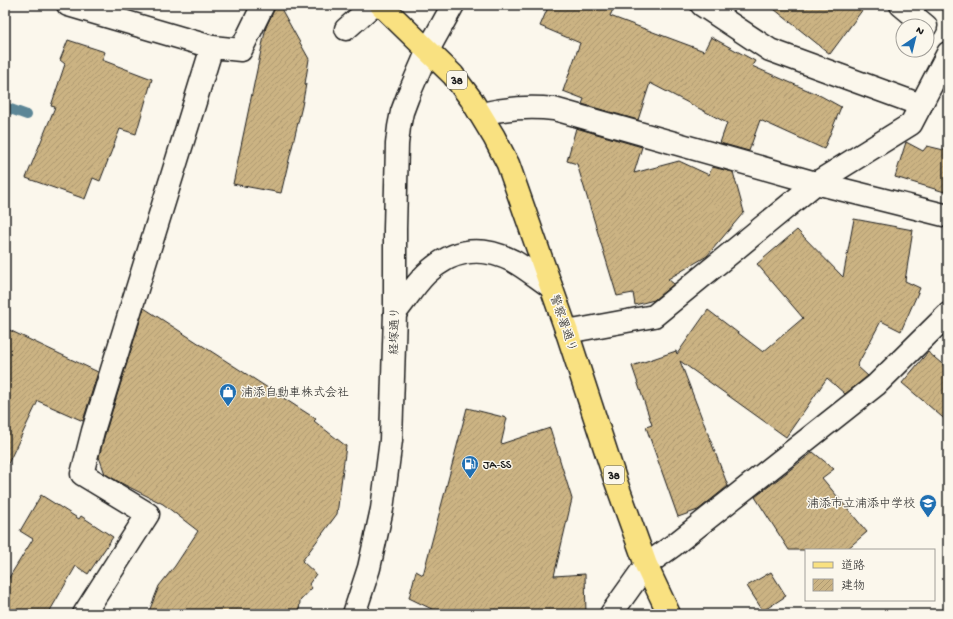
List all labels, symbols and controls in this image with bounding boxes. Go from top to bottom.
north arrow [895,18,935,58]
text: N [913,24,926,38]
road number: 38 [447,71,467,89]
street label: 警察署通り [546,293,579,354]
street label: 経塚通り [388,307,403,355]
shop icon: 浦添自動車株式会社 [218,382,238,407]
place label: 浦添自動車株式会社 [241,386,349,401]
fuel station icon: JA-SS [460,454,480,479]
place label: JA-SS [483,459,512,473]
road number: 38 [604,466,624,484]
school or university icon: 浦添市立浦添中学校 [918,493,938,518]
place label: 浦添市立浦添中学校 [807,497,915,512]
legend [805,549,935,601]
text: 道路 [841,559,865,574]
text: 建物 [841,579,865,594]

